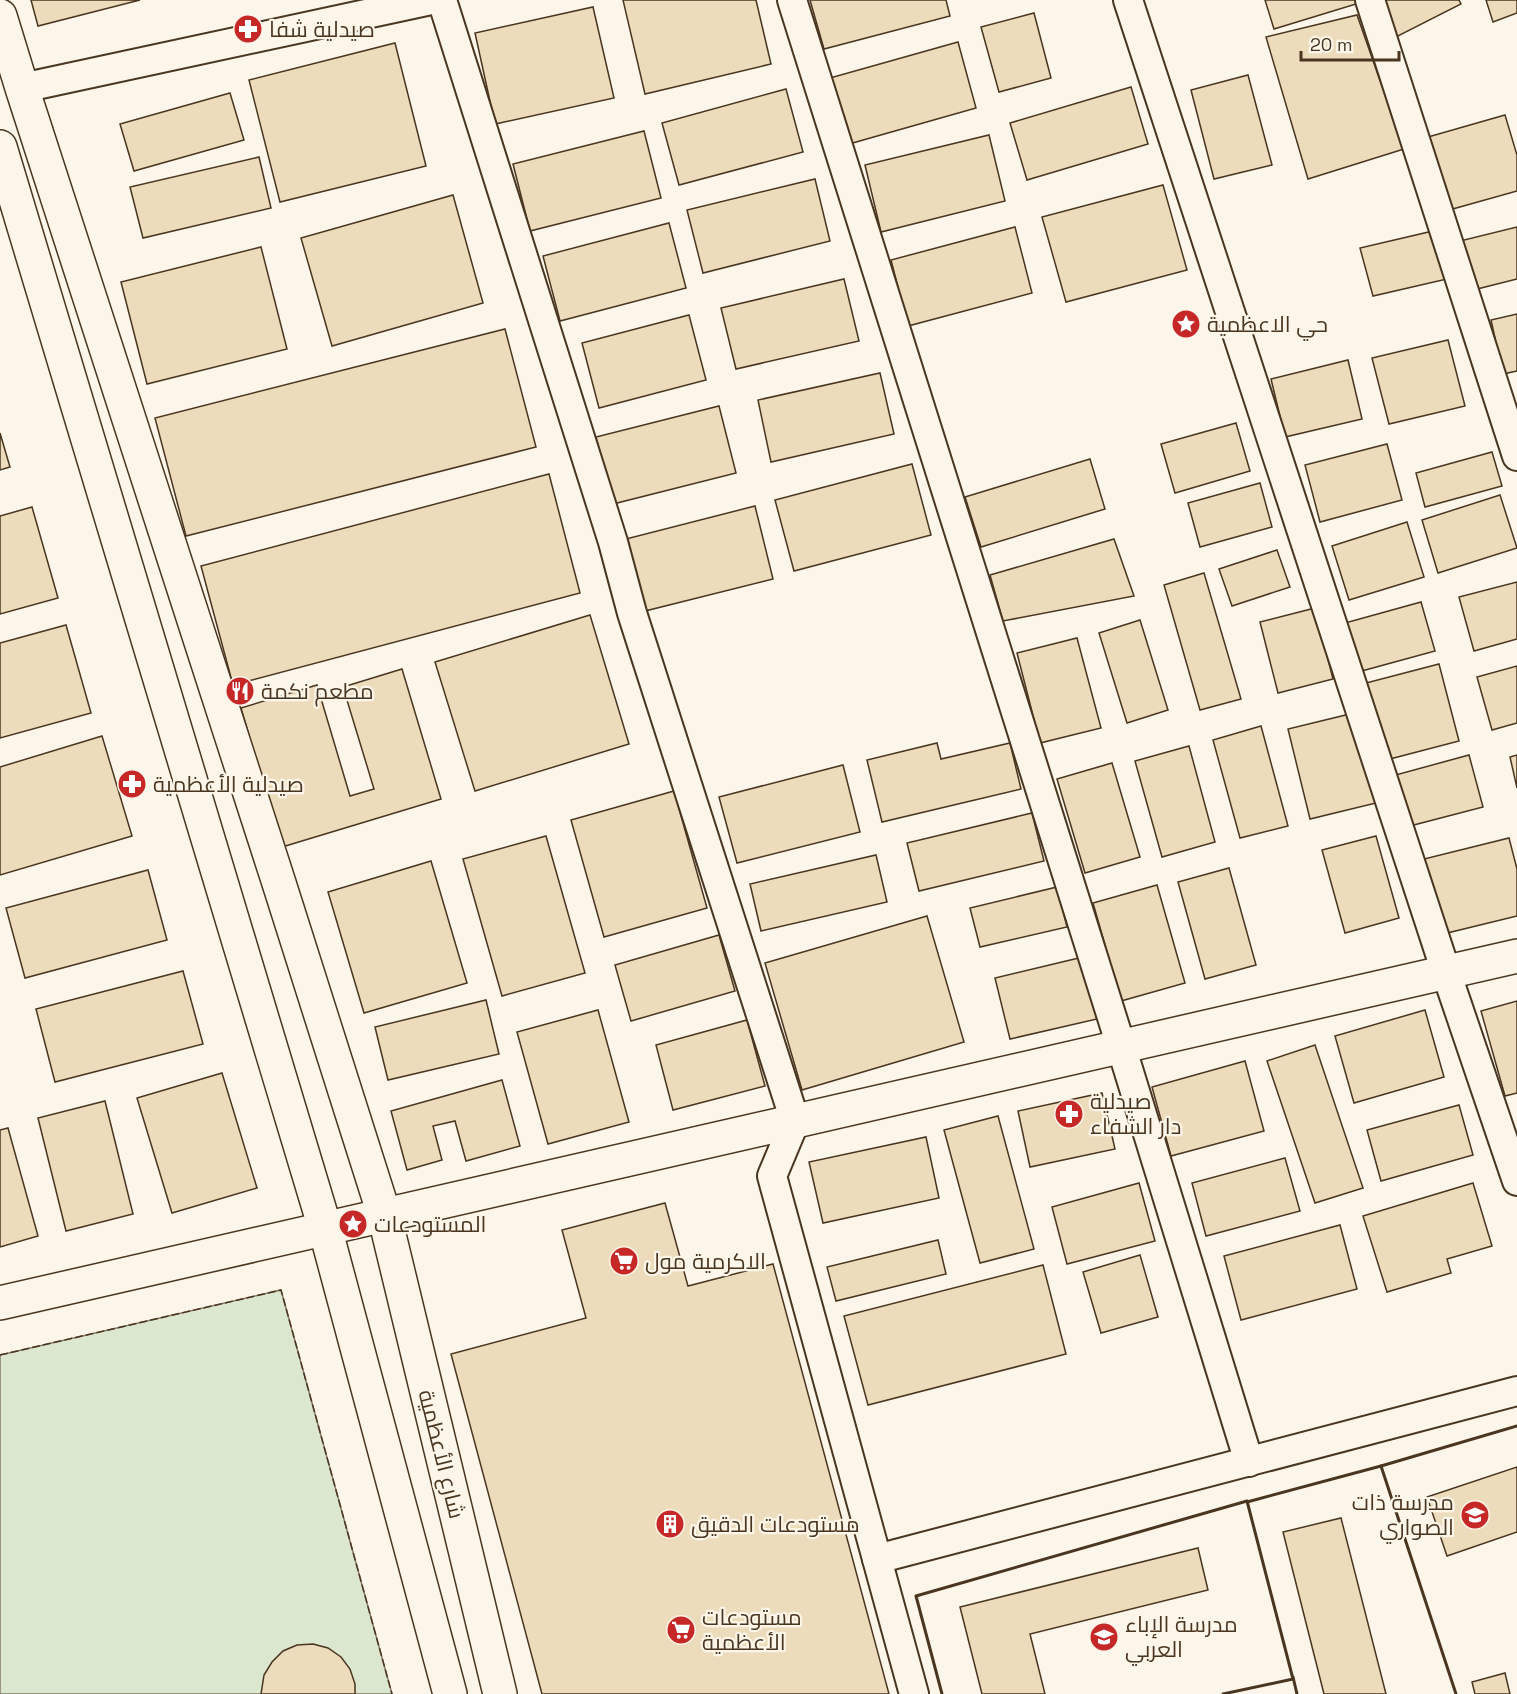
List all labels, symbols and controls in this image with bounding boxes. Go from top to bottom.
pharmacy icon: صيدلية شفا [232,13,264,45]
place label: صيدلية شفا [269,15,375,43]
scale bar [1301,24,1398,62]
text: 20 m [1310,33,1353,56]
place icon: حي الاعظمية [1170,308,1202,340]
place label: حي الاعظمية [1207,310,1328,341]
restaurant icon: مطعم نكمة [224,675,256,707]
place label: مطعم نكمة [261,677,374,707]
pharmacy icon: صيدلية الأعظمية [116,768,148,800]
place label: صيدلية الأعظمية [153,770,304,798]
place label: صيدلية دار الشفاء [1090,1087,1181,1140]
pharmacy icon: صيدلية دار الشفاء [1053,1098,1085,1130]
place icon: المستودعات [337,1208,369,1240]
place label: المستودعات [374,1210,486,1238]
supermarket icon: الاكرمية مول [608,1245,640,1277]
place label: الاكرمية مول [645,1247,766,1275]
street label: شارع الأعظمية [411,1387,472,1522]
place label: مدرسة ذات الصواري [1352,1488,1454,1544]
school or university icon: مدرسة ذات الصواري [1459,1499,1491,1531]
building icon: مستودعات الدقيق [654,1508,686,1540]
place label: مستودعات الدقيق [691,1510,860,1538]
place label: مستودعات الأعظمية [702,1603,802,1656]
place label: مدرسة الإباء العربي [1125,1610,1238,1666]
supermarket icon: مستودعات الأعظمية [665,1614,697,1646]
school or university icon: مدرسة الإباء العربي [1088,1621,1120,1653]

